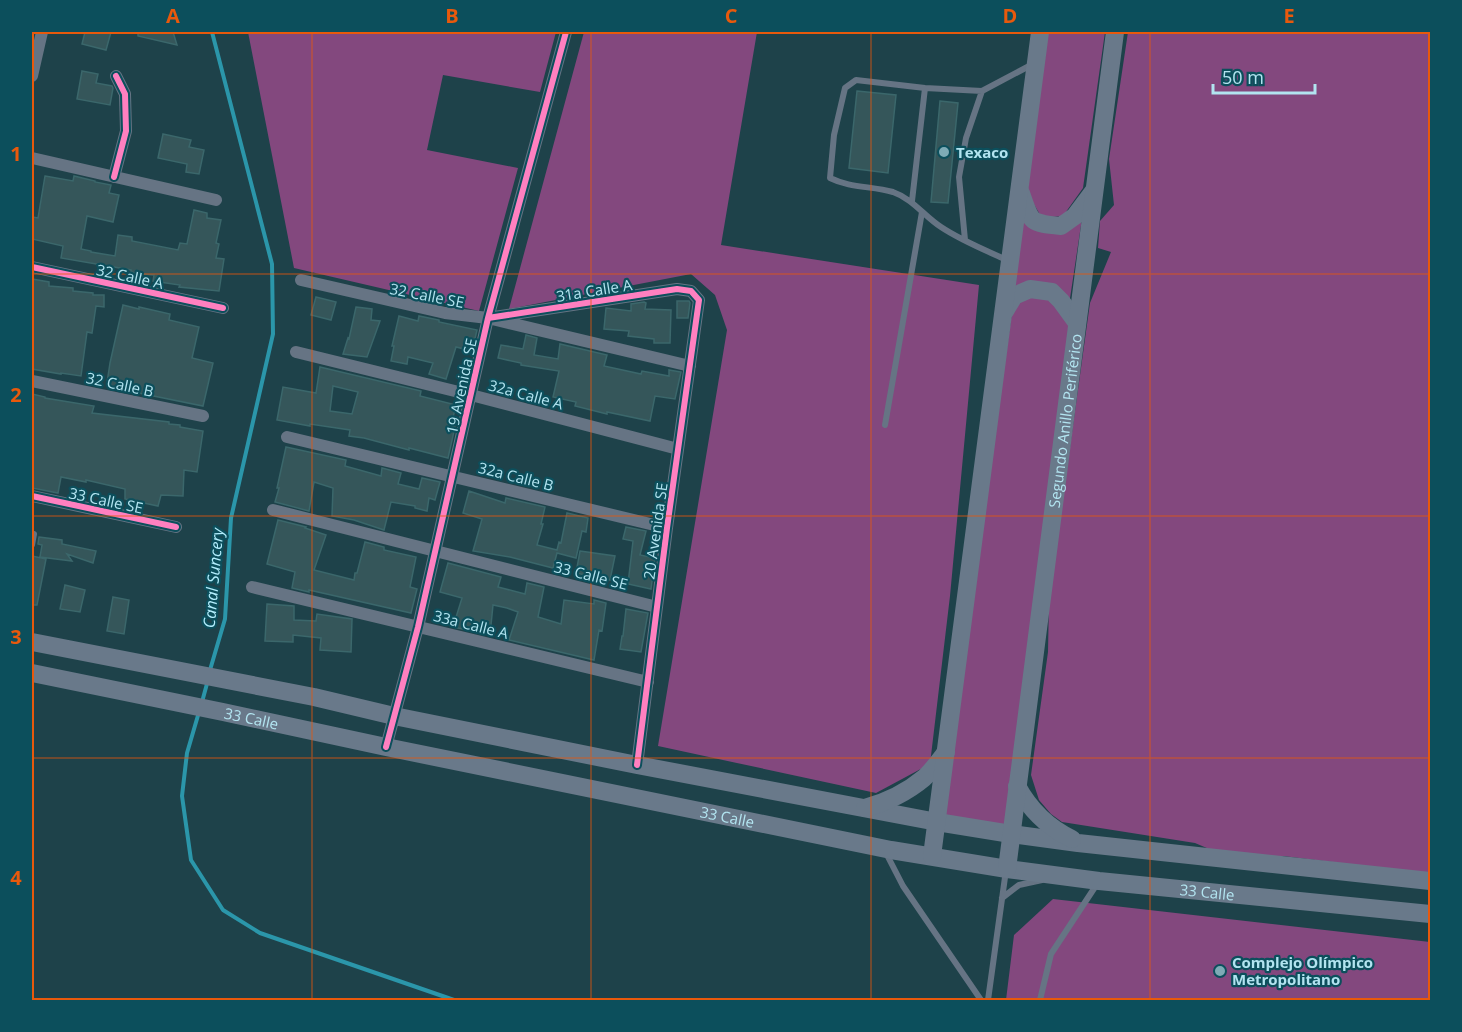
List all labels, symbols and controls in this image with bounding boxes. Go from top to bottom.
text: A [166,2,180,29]
text: B [445,2,459,29]
text: C [725,2,738,29]
text: D [1003,2,1017,29]
text: E [1283,2,1295,29]
scale bar [1213,57,1315,95]
text: 50 m [1222,65,1264,89]
text: 1 [10,140,22,167]
place label: Texaco [956,142,1008,162]
marker: Texaco [937,145,951,159]
street label: 32 Calle A [95,259,166,293]
street label: 31a Calle A [555,274,634,306]
street label: 32 Calle SE [388,278,466,312]
street label: Segundo Anillo Periférico [1044,332,1086,509]
street label: 19 Avenida SE [441,336,481,436]
street label: 32 Calle B [84,367,156,401]
street label: 32a Calle A [486,374,566,414]
text: 2 [10,381,22,408]
street label: 32a Calle B [476,457,556,495]
street label: 20 Avenida SE [638,481,672,581]
street label: 33 Calle SE [67,482,145,518]
water label: Canal Suncery [198,525,228,629]
street label: 33 Calle SE [552,556,630,594]
street label: 33a Calle A [431,605,511,643]
text: 3 [10,623,22,650]
street label: 33 Calle [222,703,280,734]
street label: 33 Calle [698,801,756,832]
text: 4 [10,864,22,891]
street label: 33 Calle [1179,879,1235,904]
place label: Complejo Olímpico Metropolitano [1232,952,1373,989]
marker: Complejo Olímpico Metropolitano [1213,964,1227,978]

